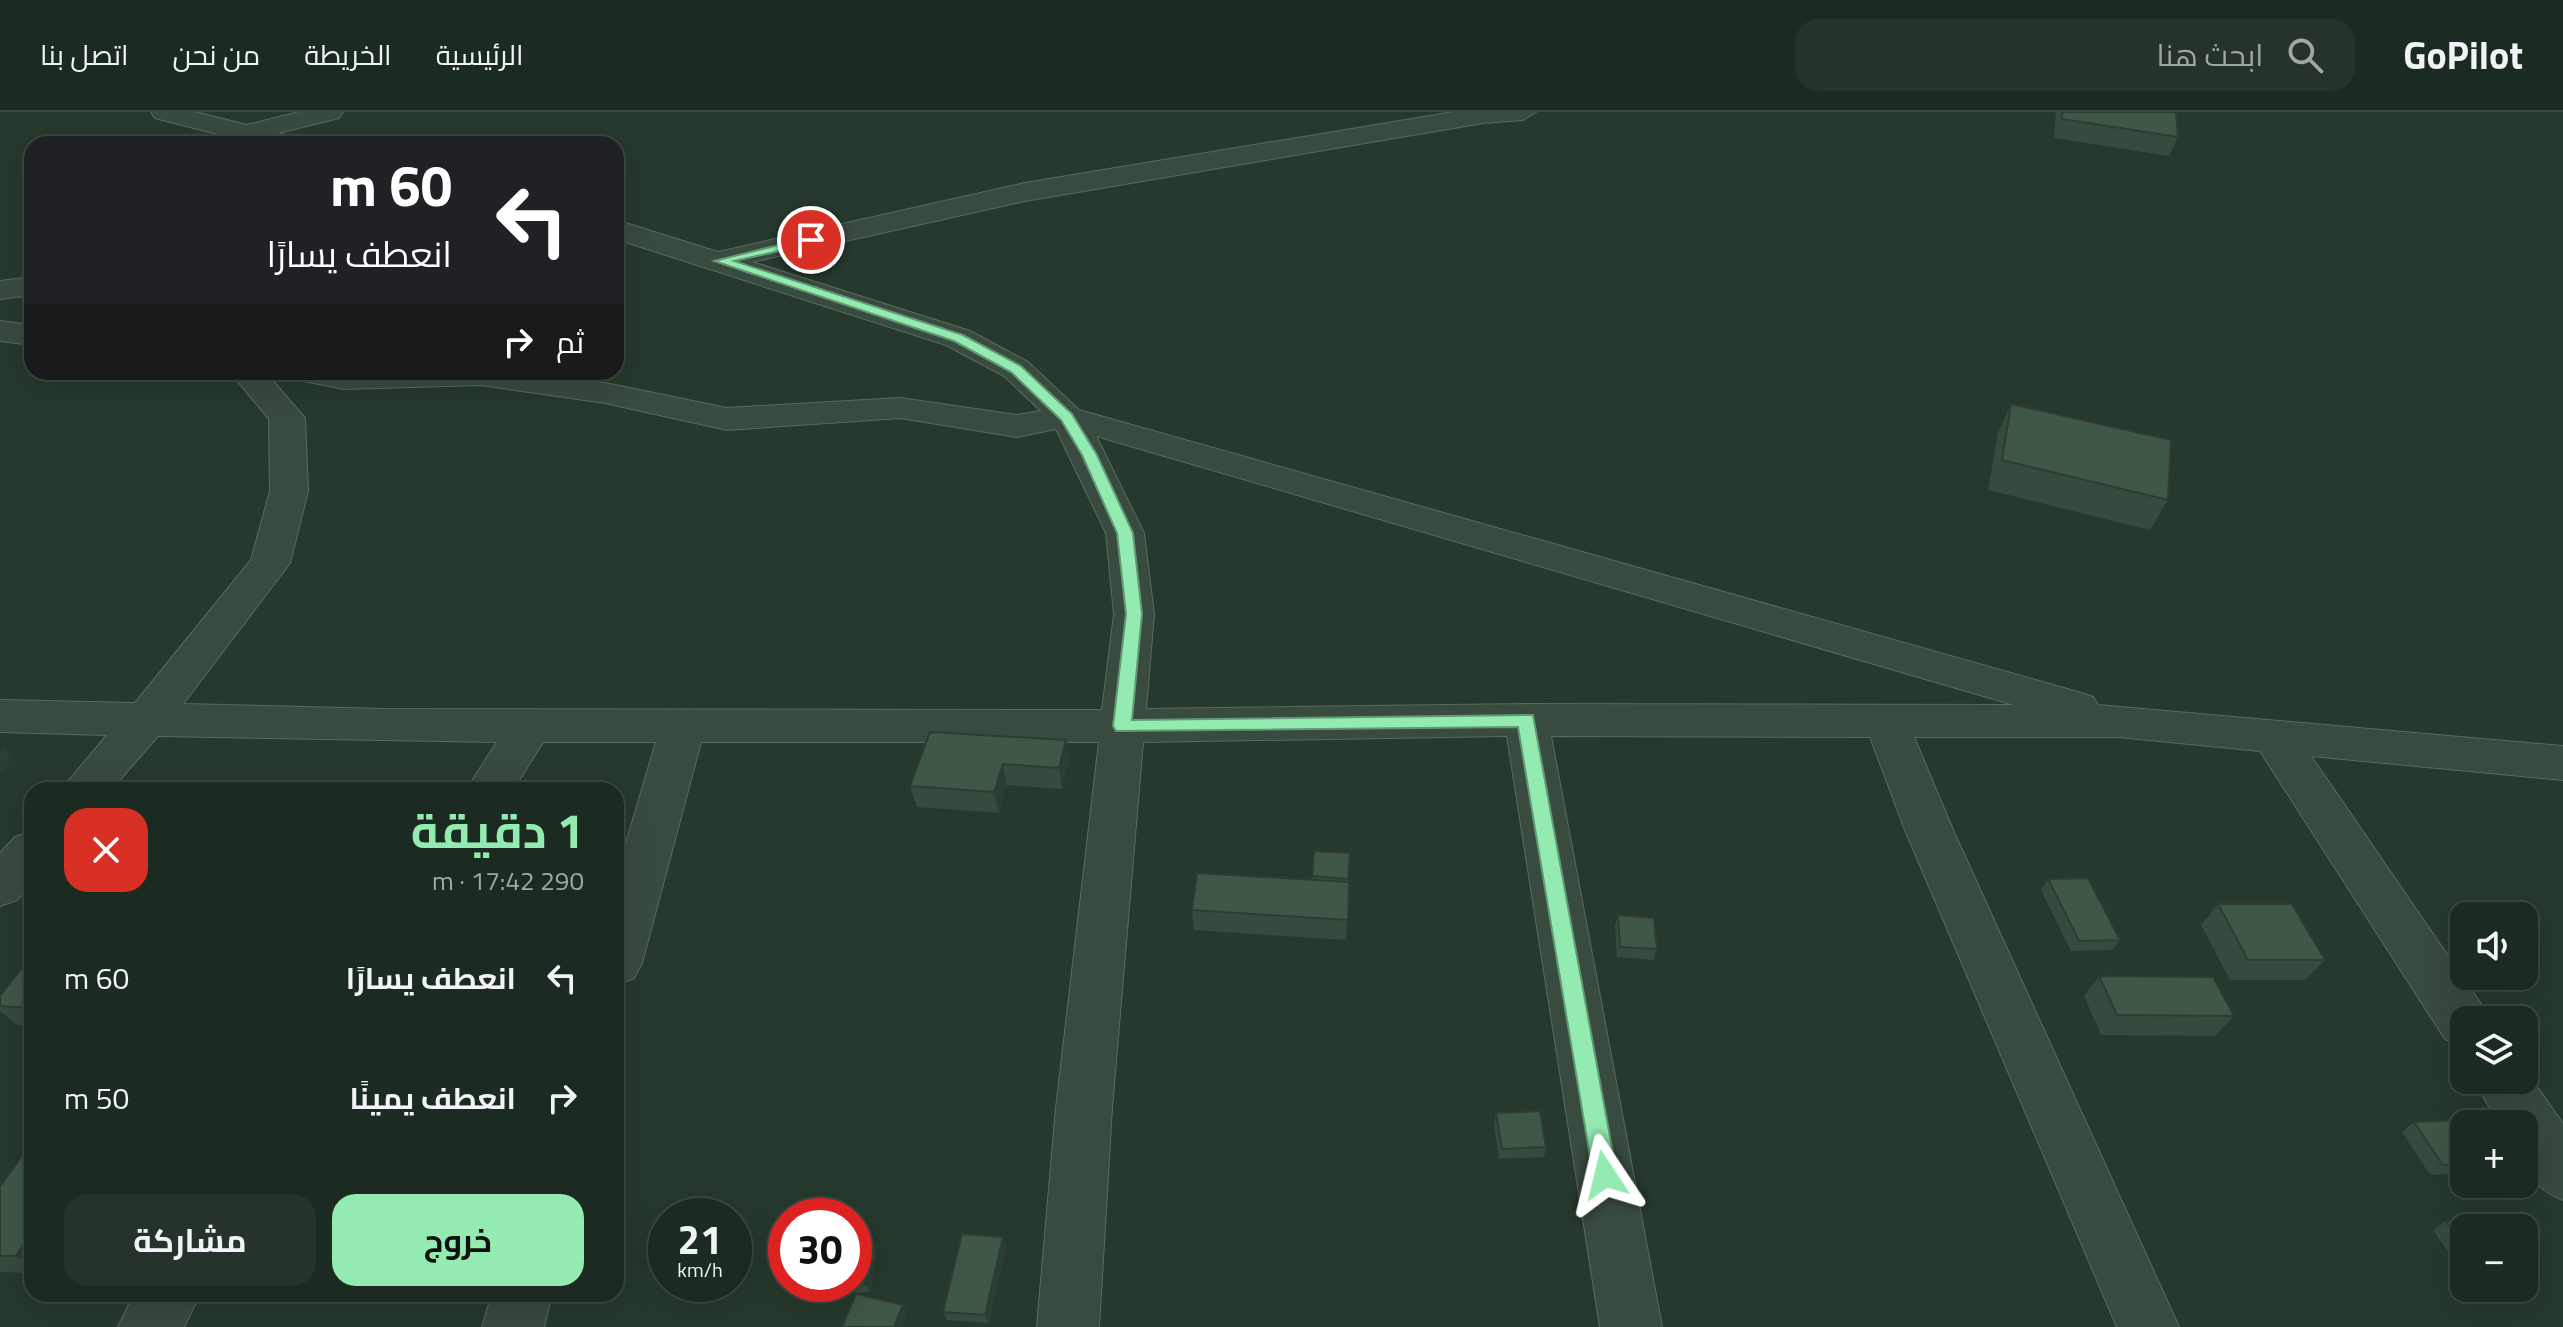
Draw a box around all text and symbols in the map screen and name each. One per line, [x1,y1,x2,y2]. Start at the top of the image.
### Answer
search box [1795,19,2355,91]
text: GoPilot [2403,26,2523,84]
text: ابحث هنا [2156,32,2263,78]
text: اتصل بنا [40,33,129,76]
text: من نحن [173,33,260,76]
text: الخريطة [304,33,392,76]
text: الرئيسية [436,33,523,76]
icon: search [2283,33,2327,77]
text: 60 m [330,143,452,228]
icon: left [480,168,584,272]
pin [777,206,845,274]
icon: arrive [789,218,833,262]
text: انعطف يسارًا [267,226,452,281]
text: ثم [556,319,584,365]
icon: right [496,320,540,364]
text: 1 دقيقة [411,794,584,867]
button: close [64,808,148,892]
text: 290 m · 17:42 [432,861,584,900]
map controls [2450,902,2538,1302]
button: sound [2450,902,2538,990]
text: 60 m [64,955,129,1001]
text: انعطف يسارًا [346,955,516,1001]
icon: left [540,956,584,1000]
button: layers [2450,1006,2538,1094]
text: 50 m [64,1075,129,1121]
text: انعطف يمينًا [349,1075,516,1121]
icon: right [540,1076,584,1120]
button: + [2450,1110,2538,1198]
position arrow [1563,1133,1647,1217]
button: مشاركة [64,1194,316,1286]
button: خروج [332,1194,584,1286]
speed limit sign: 30 [768,1198,872,1302]
text: 21 [678,1209,722,1270]
button: − [2450,1214,2538,1302]
text: km/h [677,1254,723,1285]

